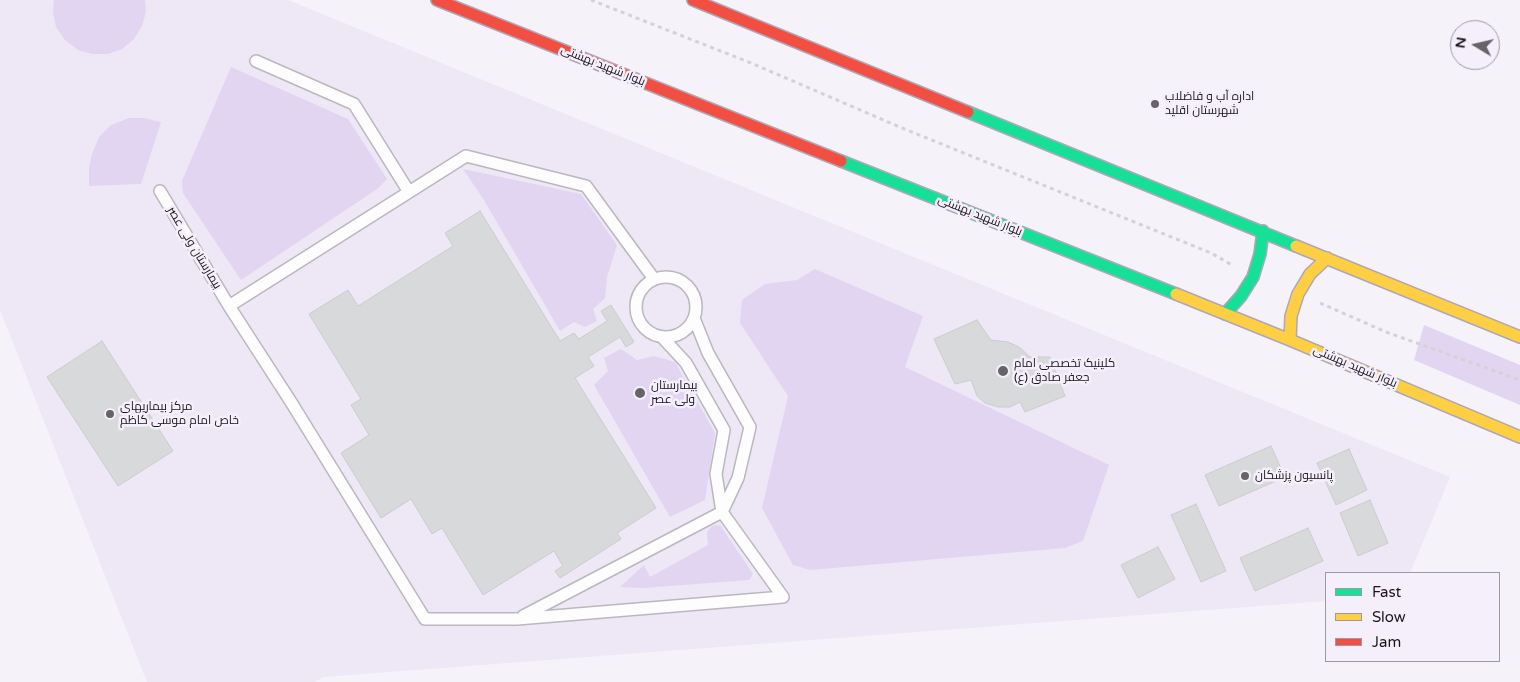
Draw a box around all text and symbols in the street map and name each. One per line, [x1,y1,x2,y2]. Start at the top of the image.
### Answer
north arrow [1450,20,1500,70]
text: N [1451,36,1470,50]
street label: بلوار شهید بهشتی [559,43,647,89]
place label: اداره آب و فاضلاب شهرستان اقلید [1165,90,1254,118]
marker: اداره آب و فاضلاب شهرستان اقلید [1149,98,1161,110]
street label: بلوار شهید بهشتی [936,193,1024,239]
street label: بیمارستان ولی عصر [164,204,224,292]
street label: بلوار شهید بهشتی [1311,343,1399,391]
place label: کلینیک تخصصی امام جعفر صادق (ع) [1014,357,1115,385]
marker: کلینیک تخصصی امام جعفر صادق (ع) [996,364,1010,378]
place label: بیمارستان ولی عصر [651,379,698,407]
marker: بیمارستان ولی عصر [633,386,647,400]
place label: مرکز بیماریهای خاص امام موسی کاظم [120,400,239,428]
marker: مرکز بیماریهای خاص امام موسی کاظم [104,408,116,420]
place label: پانسیون پزشکان [1255,469,1333,483]
marker: پانسیون پزشکان [1239,470,1251,482]
legend [1325,572,1500,662]
text: Fast [1372,583,1401,601]
text: Slow [1372,608,1406,626]
text: Jam [1372,633,1401,651]

